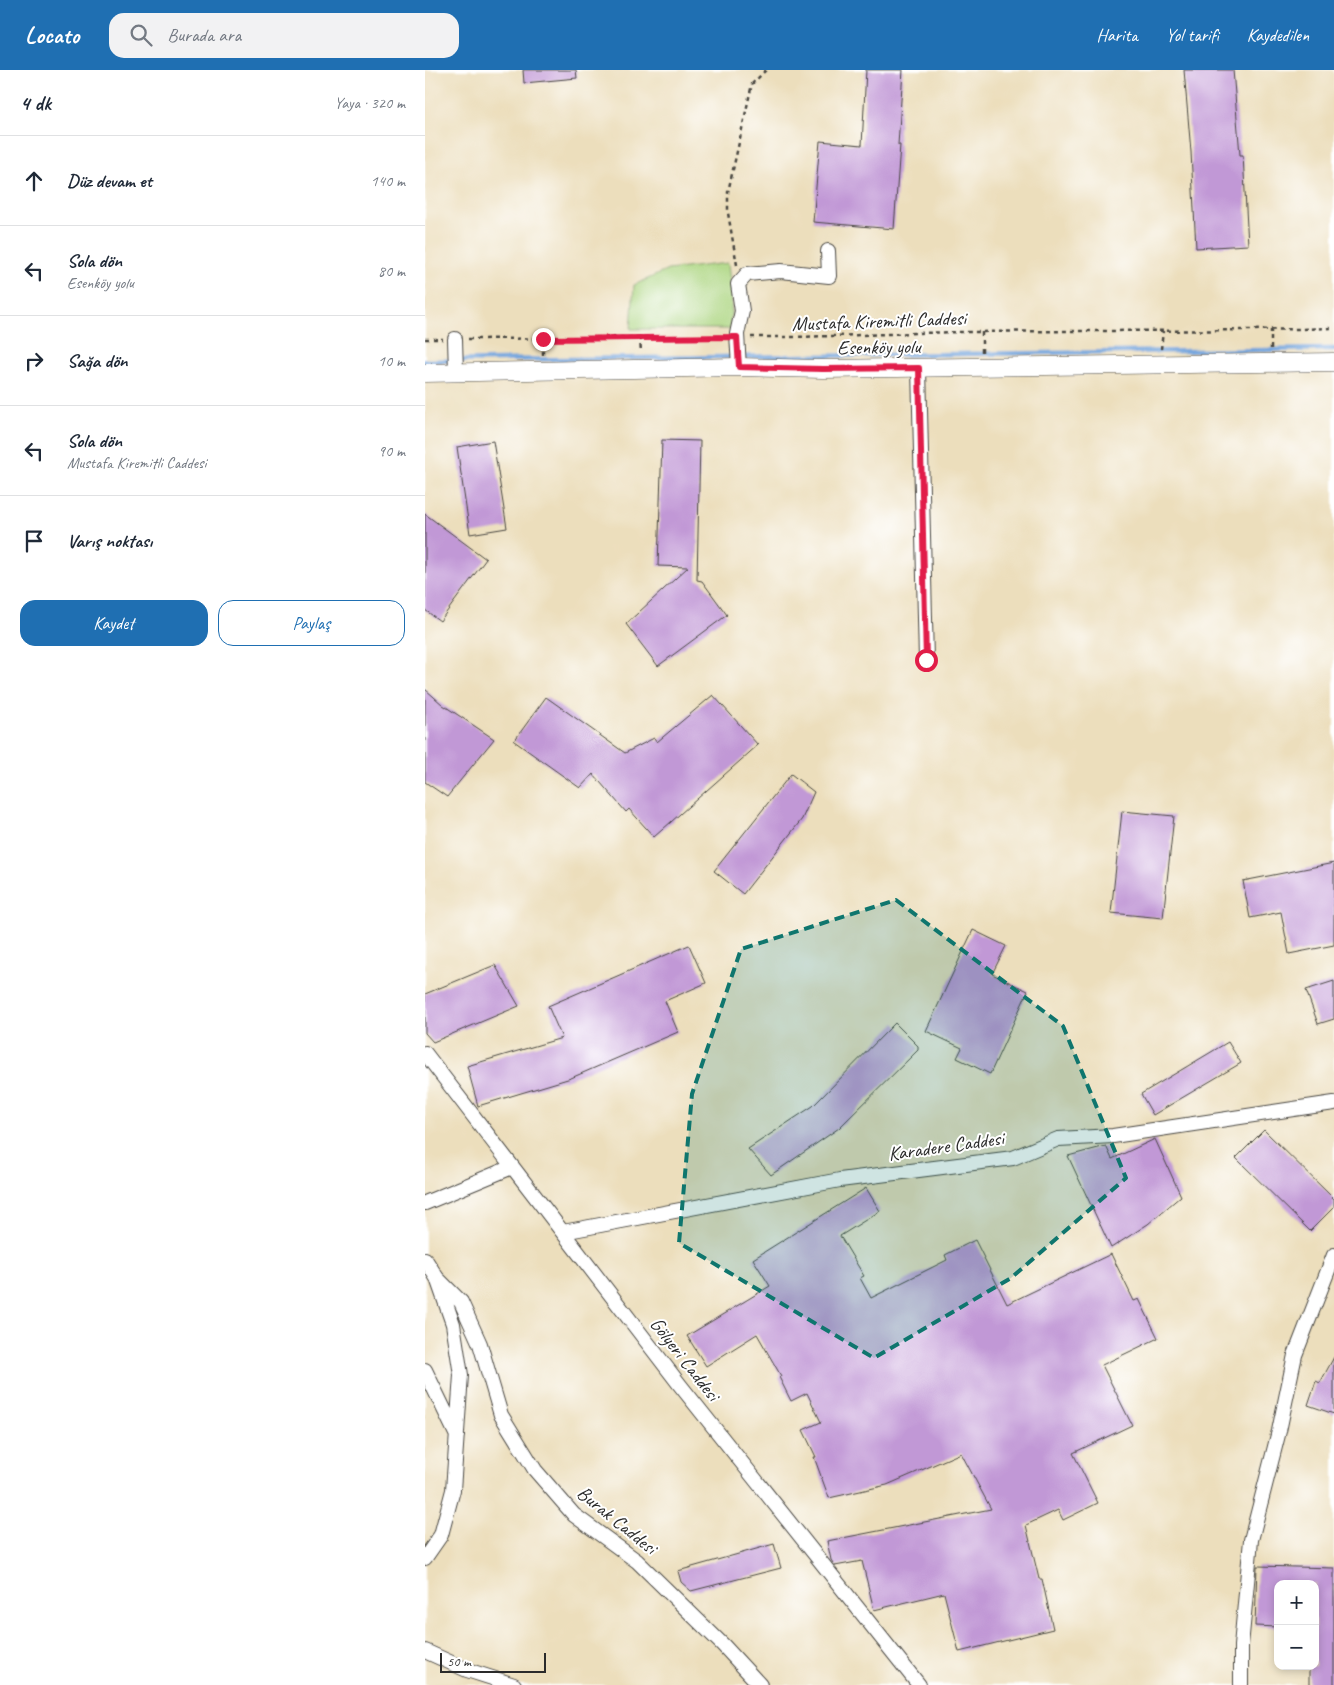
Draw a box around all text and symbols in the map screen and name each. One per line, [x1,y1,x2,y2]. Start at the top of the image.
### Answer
search box [109,13,459,58]
text: Locato [25,20,79,50]
icon: search [127,21,155,49]
text: Burada ara [167,23,241,47]
text: Harita [1097,24,1138,46]
text: Yol tarifi [1166,24,1219,46]
text: Kaydedilen [1247,24,1309,46]
text: 4 dk [20,90,51,116]
text: Yaya · 320 m [334,93,405,113]
icon: ahead [20,167,48,195]
text: Düz devam et [67,169,152,193]
text: 140 m [371,171,405,191]
text: Sola dön [67,249,122,273]
icon: left [20,257,48,285]
text: 80 m [378,261,405,281]
text: Esenköy yolu [67,273,134,293]
street label: Mustafa Kiremitli Caddesi [791,305,969,337]
route end [532,328,555,351]
street label: Esenköy yolu [837,334,923,360]
icon: right [20,347,48,375]
text: Sağa dön [67,349,128,373]
text: 10 m [378,351,405,371]
text: Sola dön [67,429,122,453]
icon: left [20,437,48,465]
text: 90 m [378,441,405,461]
text: Mustafa Kiremitli Caddesi [67,453,206,473]
icon: arrive [20,527,48,555]
text: Varış noktası [67,529,152,553]
button: Kaydet [20,600,208,646]
button: Paylaş [218,600,405,646]
route start [915,649,938,672]
street label: Karadere Caddesi [887,1125,1008,1166]
street label: Gölyeri Caddesi [644,1312,727,1408]
street label: Burak Caddesi [572,1480,664,1561]
map controls [1274,1580,1319,1670]
button: + [1274,1580,1319,1625]
button: − [1274,1625,1319,1670]
scale bar [440,1650,546,1673]
text: 50 m [447,1653,471,1670]

